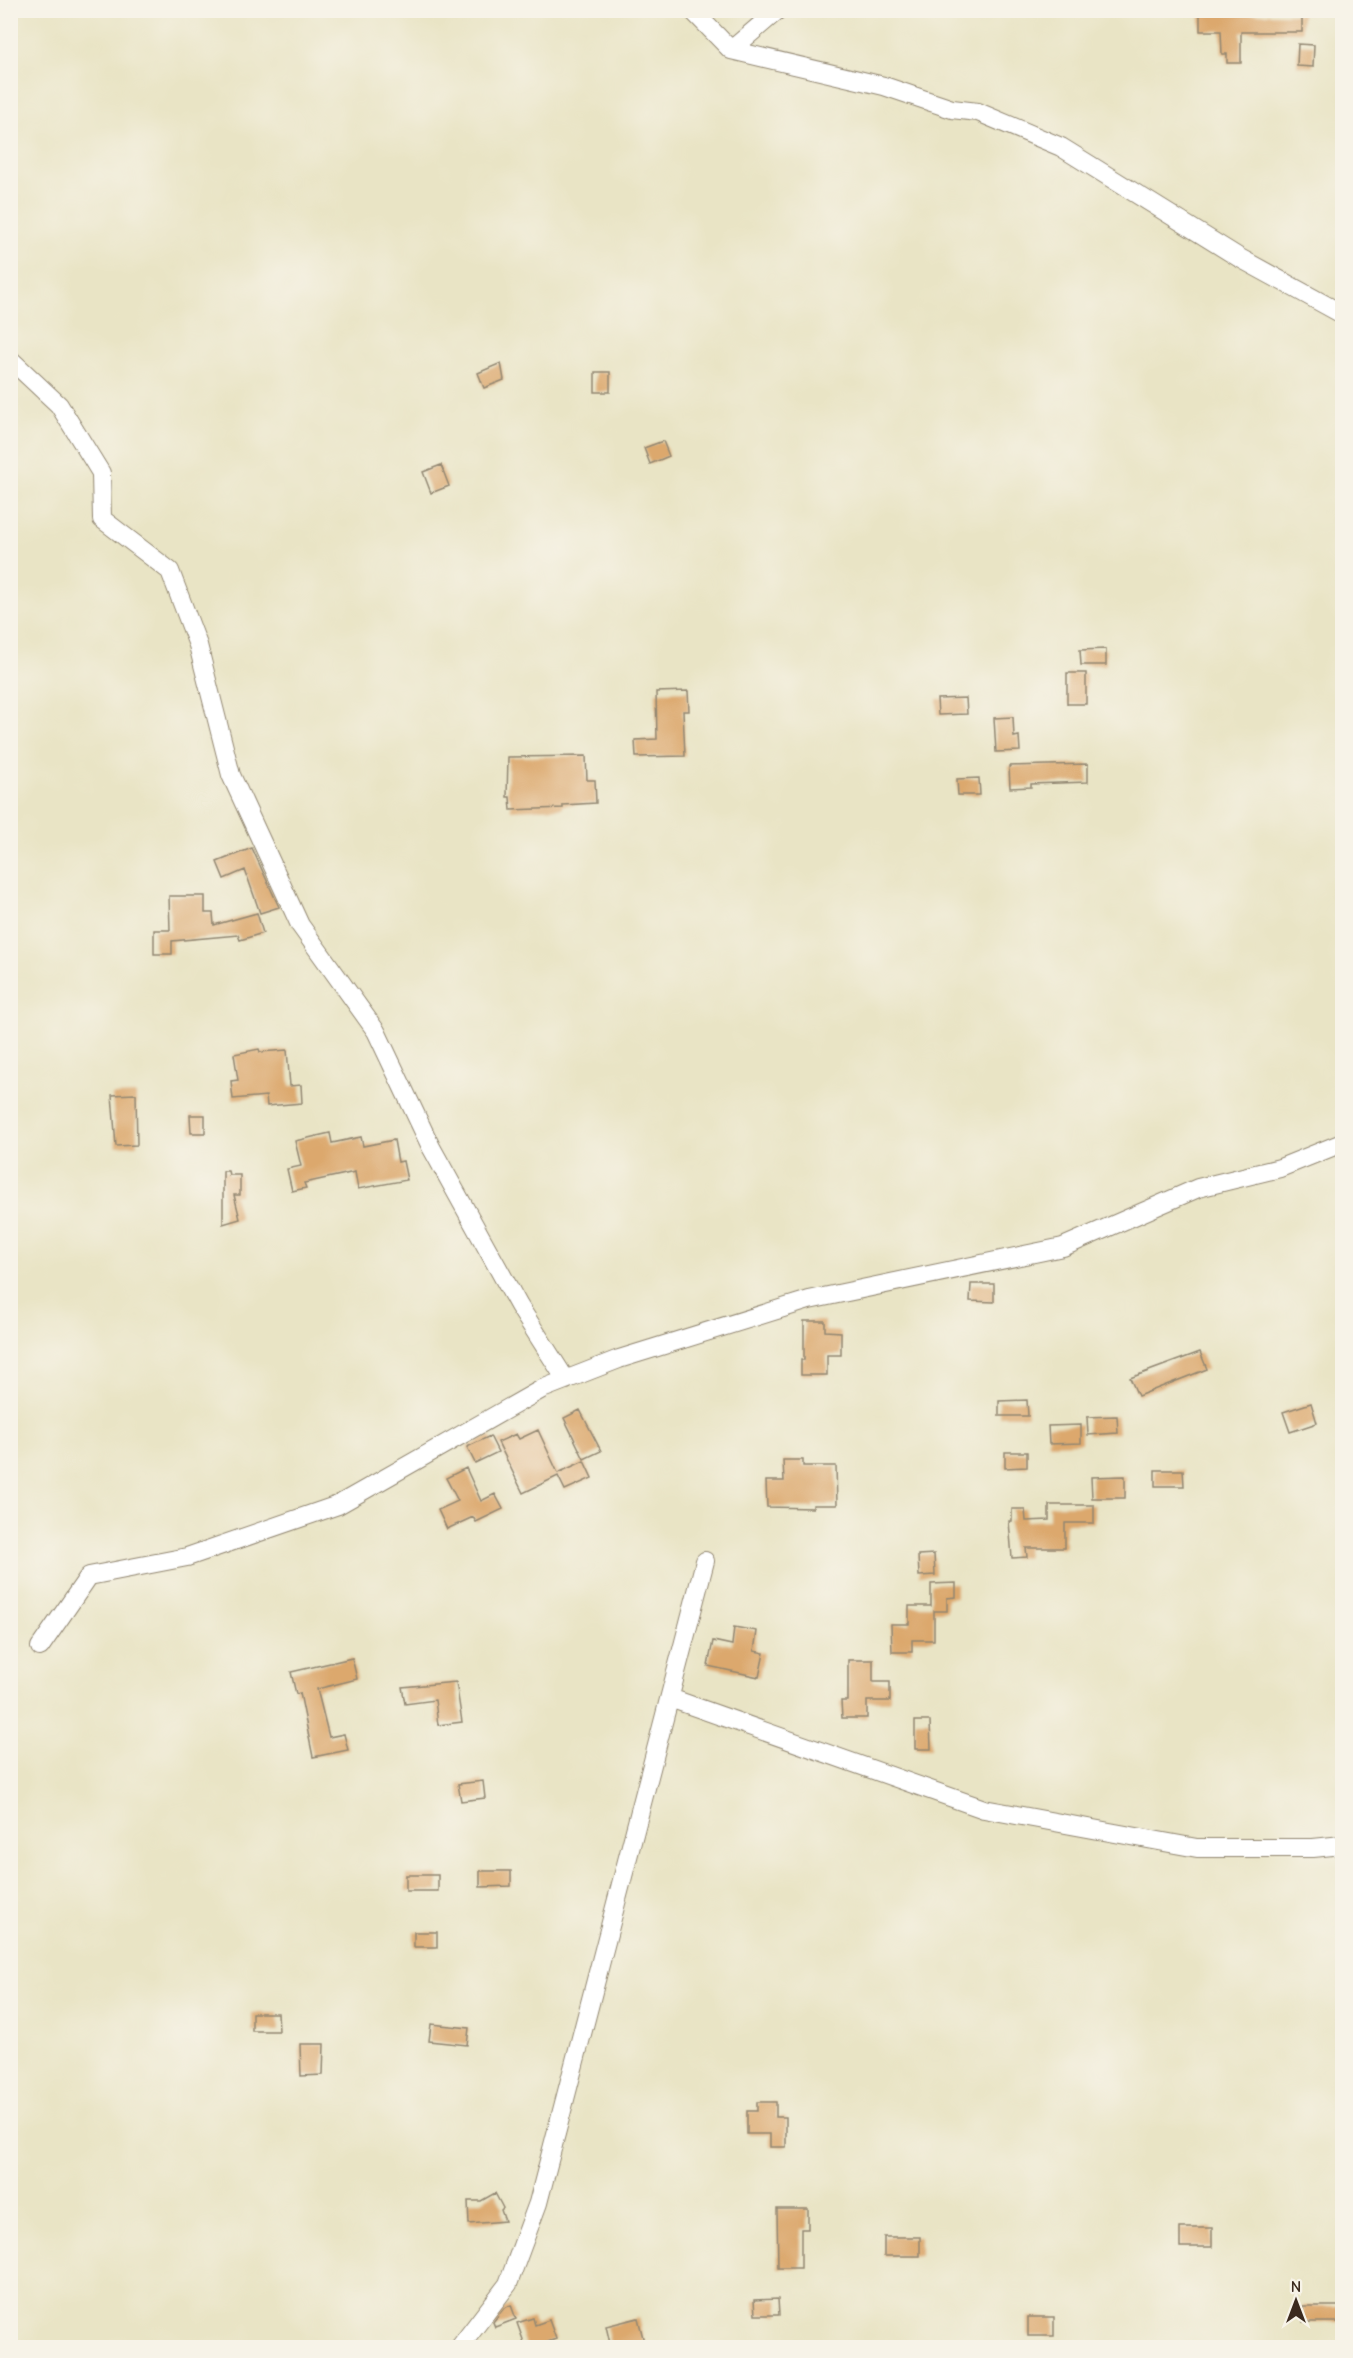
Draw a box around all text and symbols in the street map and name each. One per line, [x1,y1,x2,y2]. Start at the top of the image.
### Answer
north arrow [1266,2271,1326,2331]
text: N [1291,2278,1301,2296]

